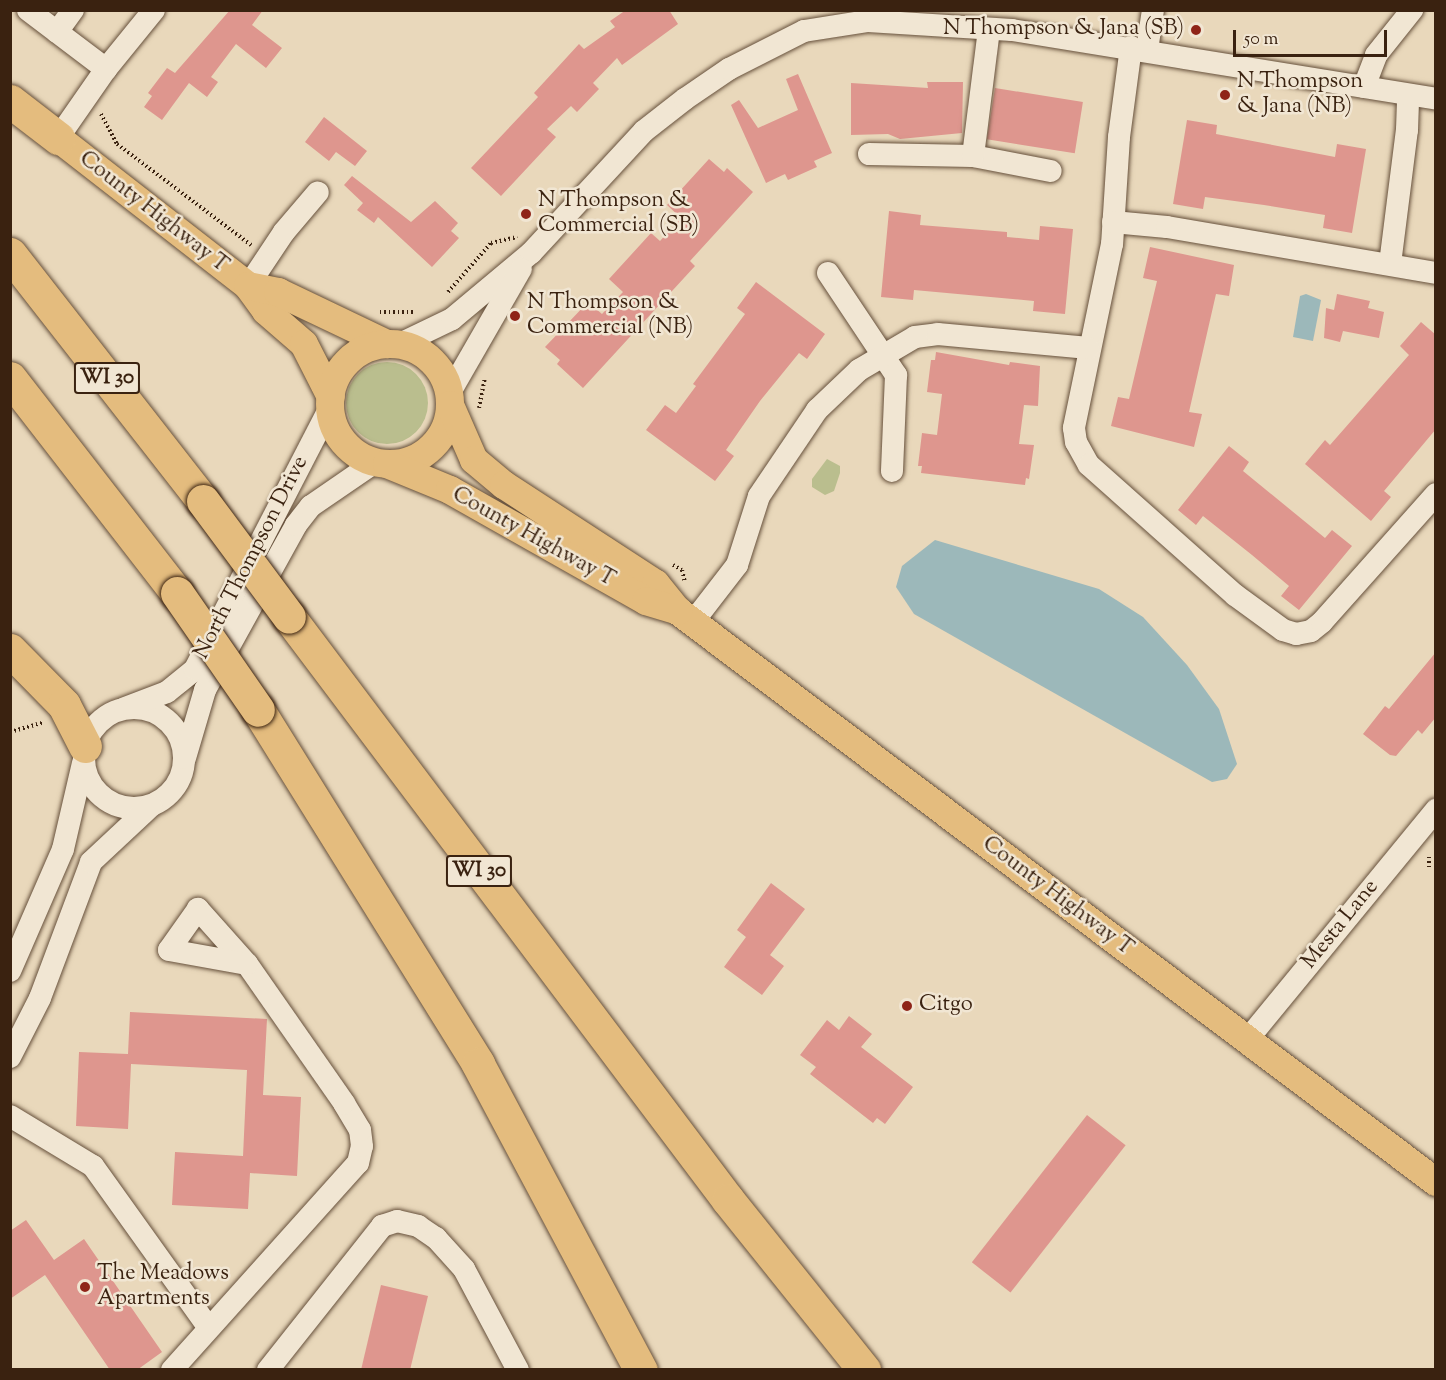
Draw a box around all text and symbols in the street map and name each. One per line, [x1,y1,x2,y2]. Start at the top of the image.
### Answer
place label: N Thompson & Jana (SB) [943,17,1184,43]
scale bar [1236,18,1390,56]
marker: N Thompson & Jana (SB) [1189,23,1203,37]
text: 50 m [1244,27,1278,53]
place label: N Thompson & Jana (NB) [1237,69,1363,120]
marker: N Thompson & Jana (NB) [1218,88,1232,102]
street label: County Highway T [73,147,233,279]
place label: N Thompson & Commercial (SB) [538,188,699,240]
marker: N Thompson & Commercial (SB) [519,207,533,221]
place label: N Thompson & Commercial (NB) [527,290,693,342]
marker: N Thompson & Commercial (NB) [508,309,522,323]
road number: WI 30 [72,360,142,396]
street label: North Thompson Drive [189,452,315,664]
street label: County Highway T [447,482,619,594]
street label: County Highway T [976,832,1138,962]
road number: WI 30 [444,853,514,889]
street label: Mesta Lane [1297,875,1385,975]
place label: Citgo [919,993,973,1019]
marker: Citgo [900,999,914,1013]
place label: The Meadows Apartments [97,1261,229,1312]
marker: The Meadows Apartments [78,1280,92,1294]

